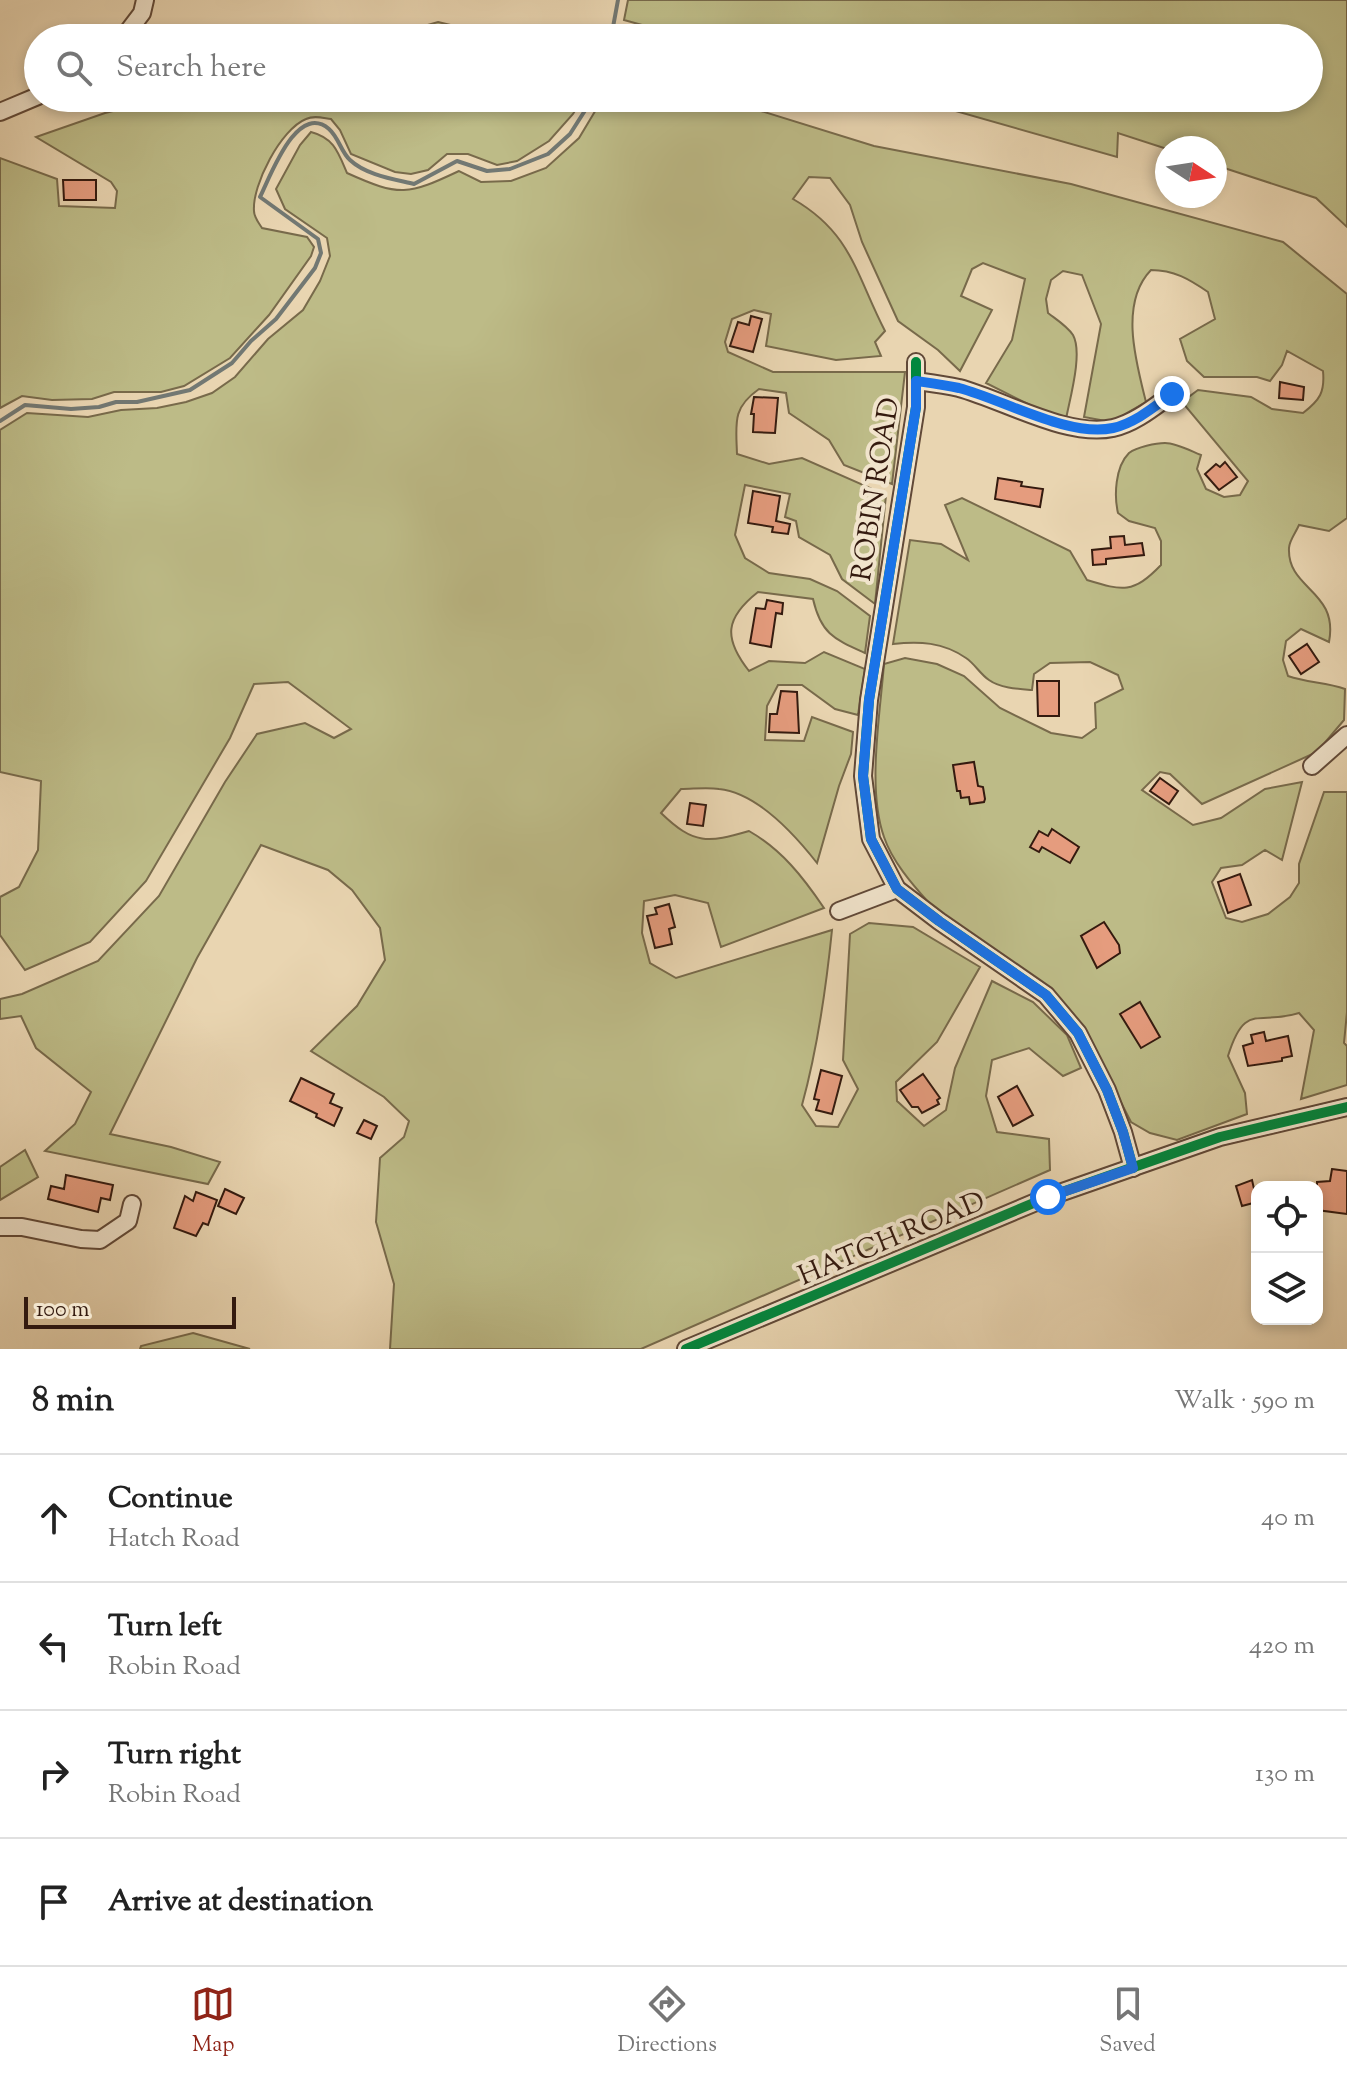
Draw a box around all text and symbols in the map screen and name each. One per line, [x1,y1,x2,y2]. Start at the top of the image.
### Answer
search box [24,24,1323,112]
icon: search [52,46,96,90]
text: Search here [116,47,266,90]
north arrow [1155,136,1227,208]
route end [1154,376,1190,412]
street label: ROBIN ROAD [843,395,911,584]
route start [1030,1179,1066,1215]
map controls [1251,1181,1323,1325]
button: locate [1251,1181,1323,1253]
street label: HATCH ROAD [793,1182,992,1297]
button: layers [1251,1253,1323,1325]
scale bar [24,1293,236,1329]
text: 100 m [36,1295,89,1327]
text: 8 min [32,1377,114,1426]
text: Walk · 590 m [1174,1383,1315,1420]
text: Continue [108,1478,233,1521]
icon: ahead [32,1496,76,1540]
text: 40 m [1261,1500,1315,1537]
text: Hatch Road [108,1521,240,1558]
text: Turn left [108,1606,222,1649]
icon: left [32,1624,76,1668]
text: 420 m [1249,1628,1315,1665]
text: Robin Road [108,1649,241,1686]
text: Turn right [108,1734,241,1777]
icon: right [32,1752,76,1796]
text: 130 m [1255,1756,1315,1793]
text: Robin Road [108,1777,241,1814]
icon: arrive [32,1880,76,1924]
text: Arrive at destination [108,1881,373,1924]
tab: Map [191,1982,235,2062]
tab: Directions [618,1982,717,2062]
tab: Saved [1099,1982,1156,2062]

